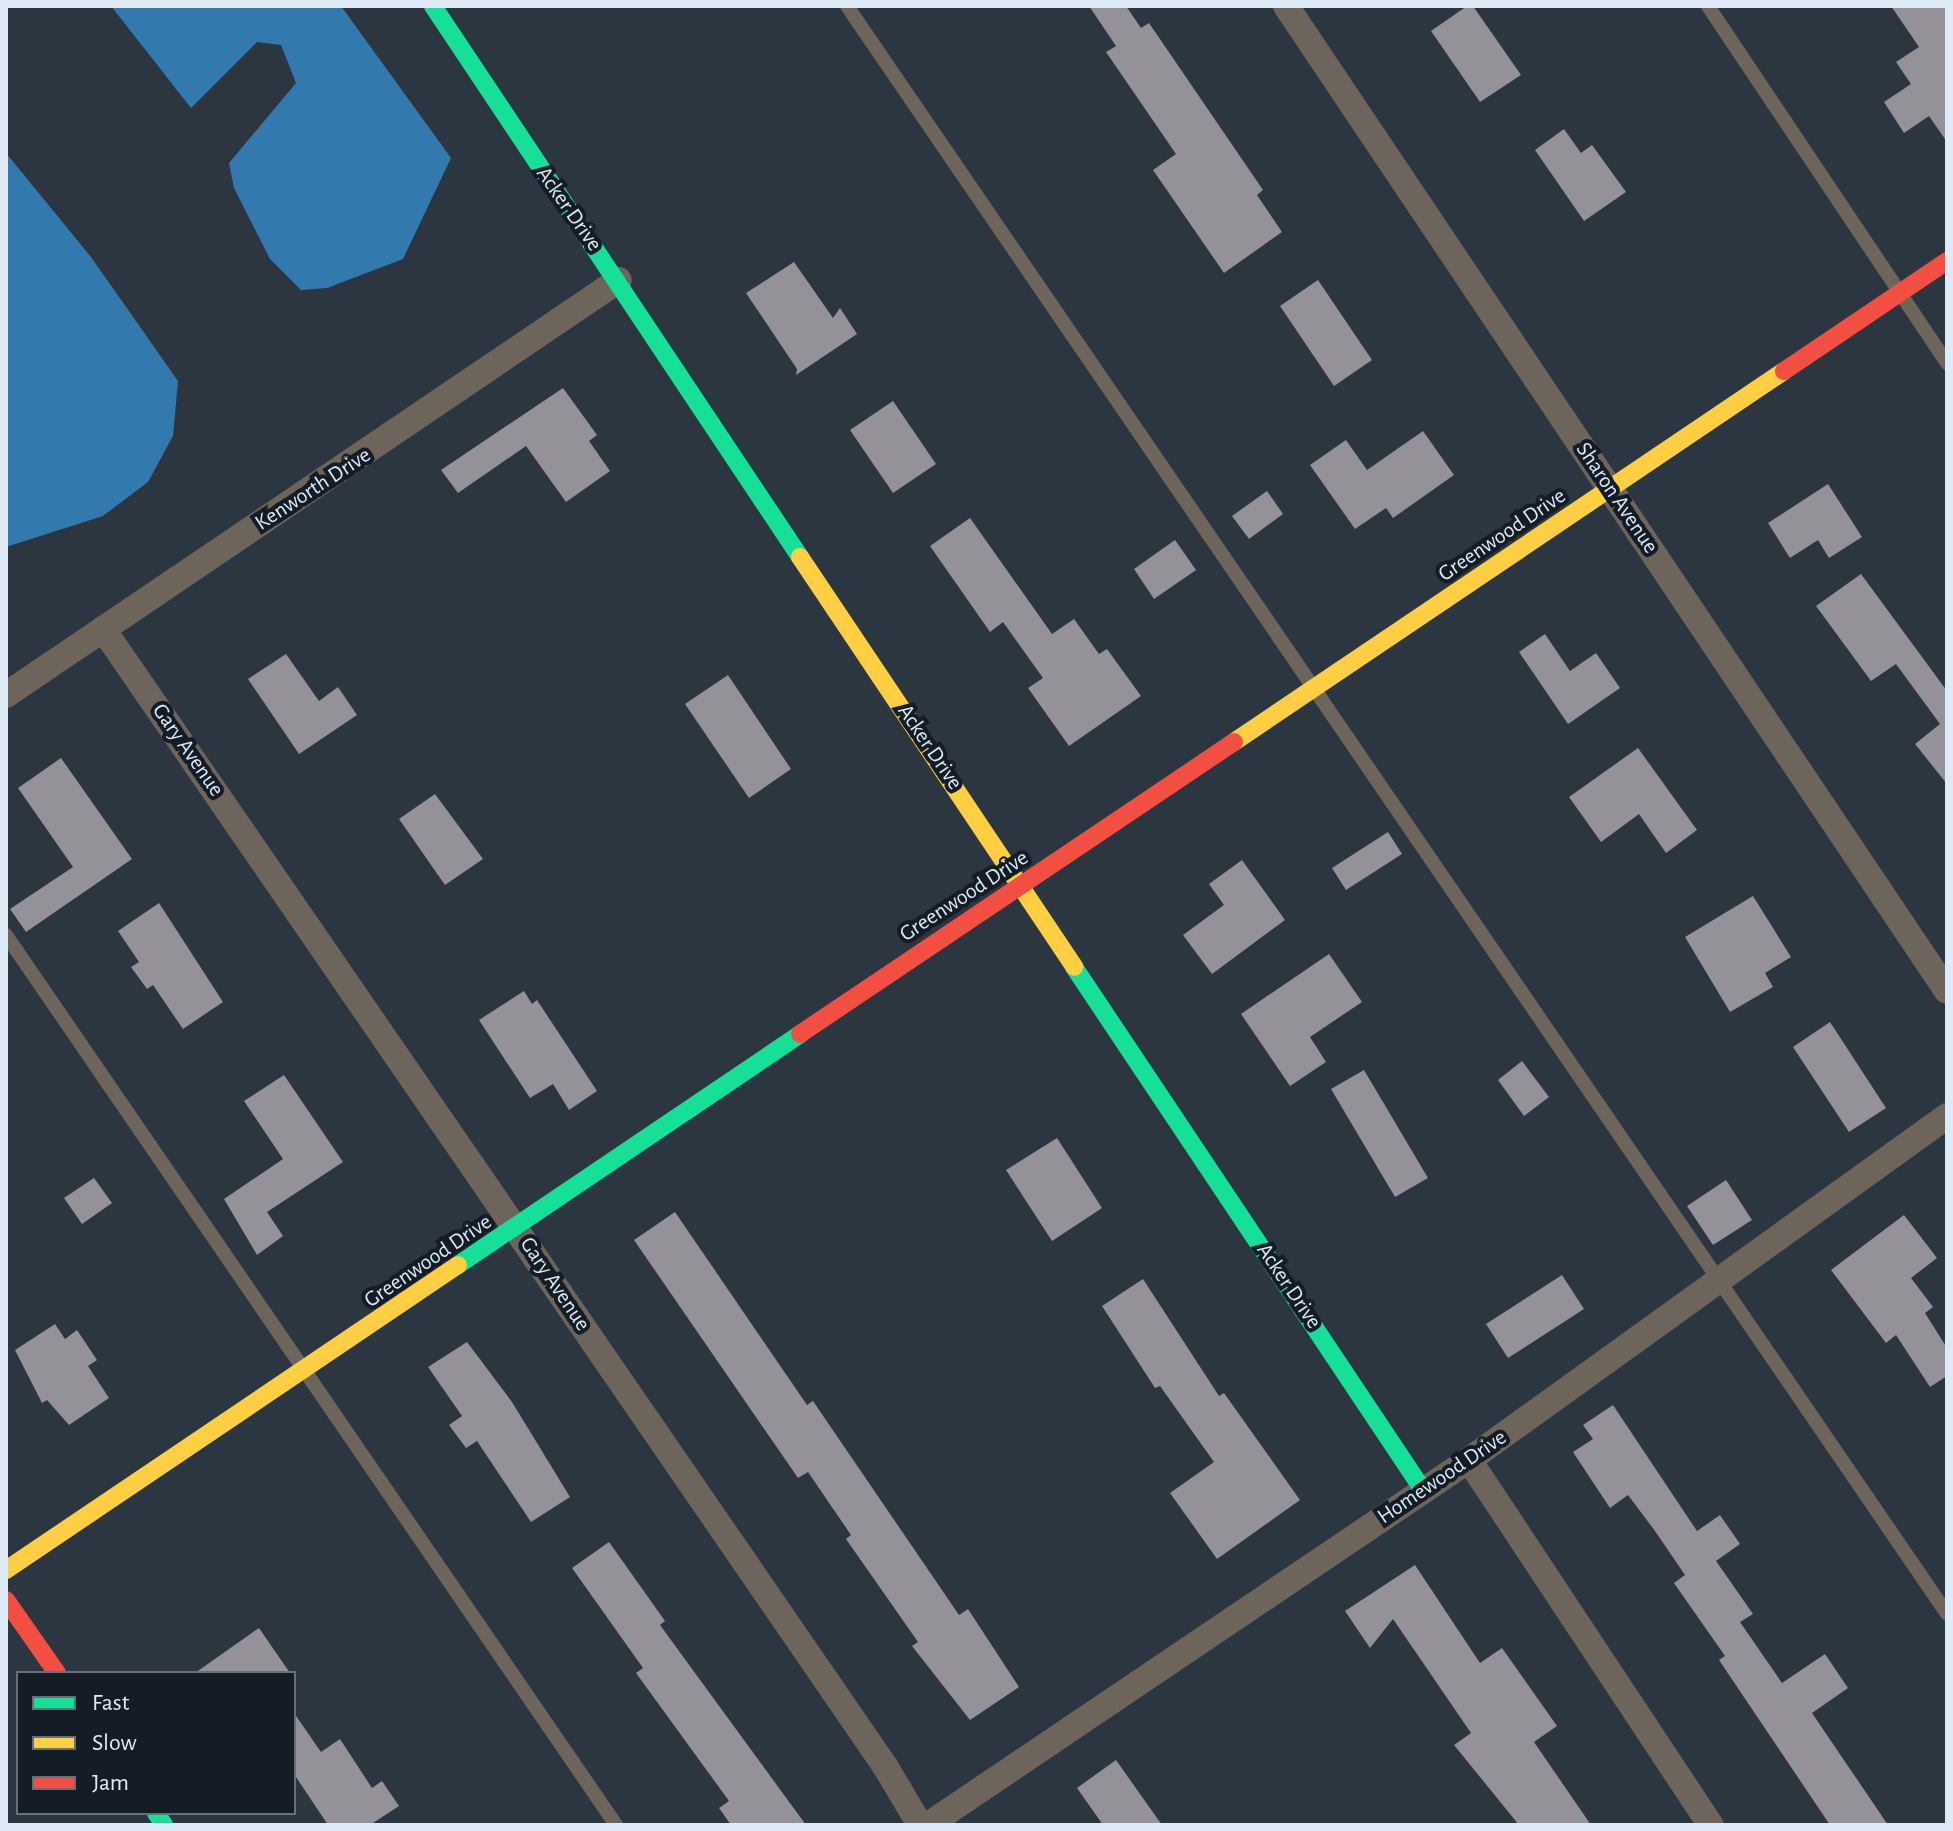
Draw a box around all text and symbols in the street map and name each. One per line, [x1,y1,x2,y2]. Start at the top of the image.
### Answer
street label: Acker Drive [530,162,608,256]
street label: Sharon Avenue [1570,437,1664,559]
street label: Kenworth Drive [250,442,376,536]
street label: Greenwood Drive [1433,483,1571,587]
street label: Gary Avenue [146,698,230,802]
street label: Acker Drive [892,699,968,795]
street label: Greenwood Drive [895,845,1033,947]
street label: Greenwood Drive [359,1209,497,1313]
street label: Gary Avenue [514,1232,596,1336]
street label: Acker Drive [1251,1238,1327,1334]
street label: Homewood Drive [1373,1424,1511,1530]
legend [16,1671,296,1815]
text: Fast [92,1691,129,1715]
text: Slow [92,1731,137,1755]
text: Jam [92,1771,129,1795]

